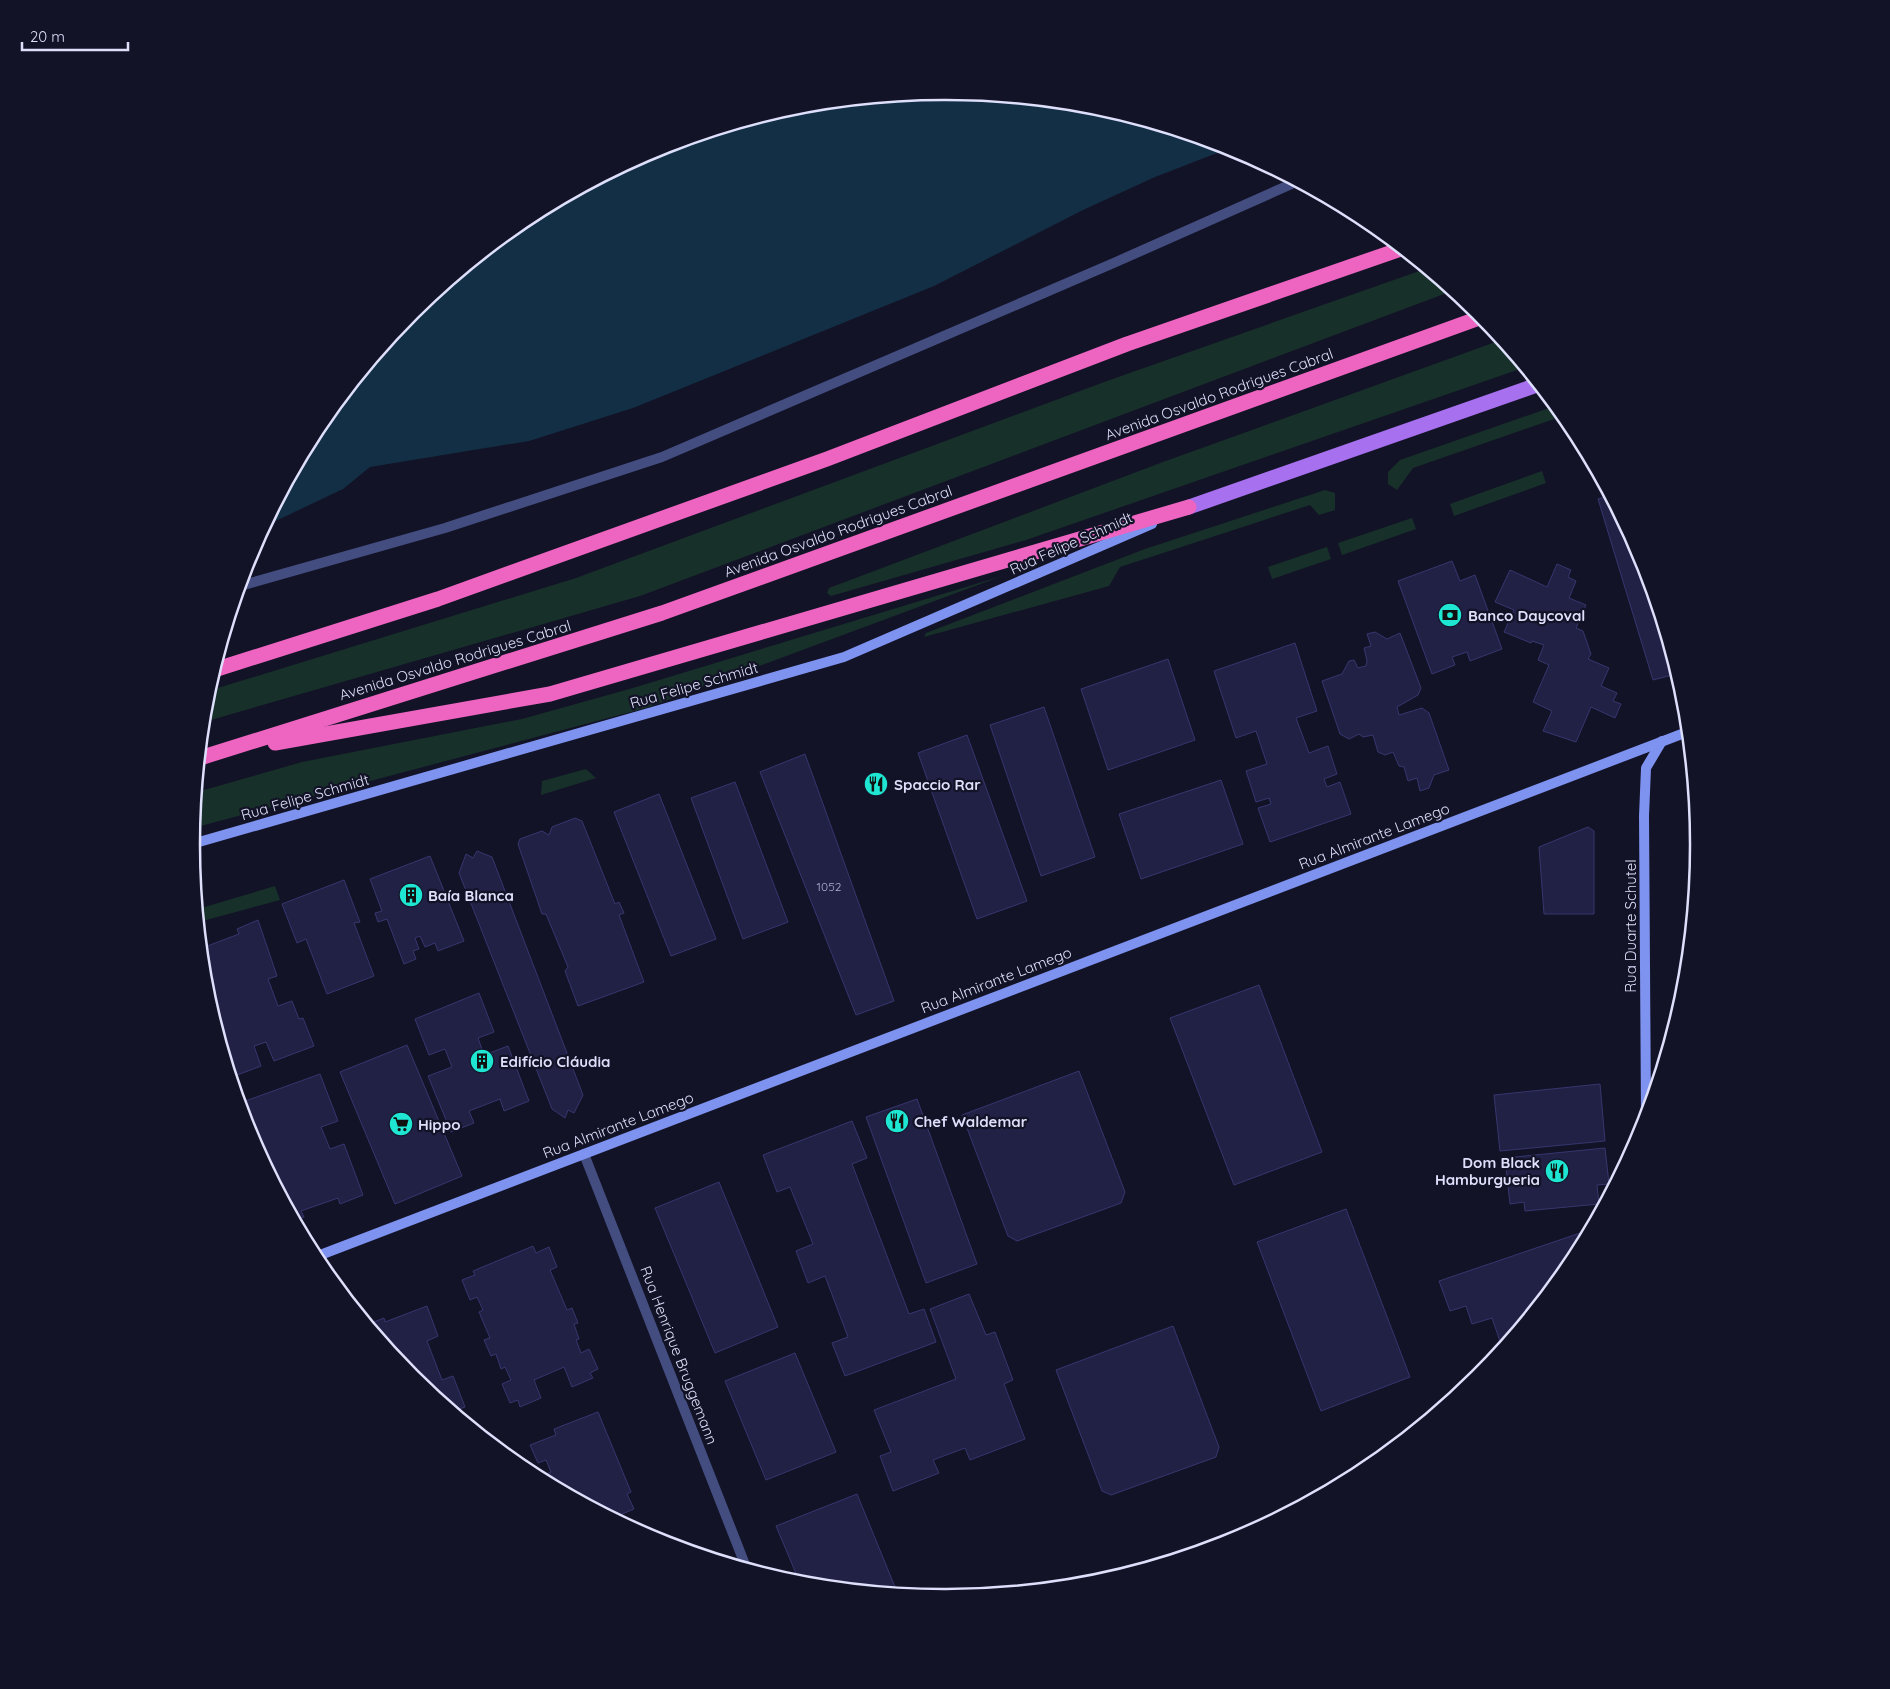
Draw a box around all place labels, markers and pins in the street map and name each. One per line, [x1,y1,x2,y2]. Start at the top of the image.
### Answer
bank icon: Banco Daycoval [1437,602,1463,628]
place label: Banco Daycoval [1468,606,1585,625]
restaurant icon: Spaccio Rar [863,771,889,797]
place label: Spaccio Rar [894,775,981,794]
building icon: Baía Blanca [398,882,424,908]
place label: Baía Blanca [428,886,514,905]
building icon: Edifício Cláudia [469,1048,495,1074]
place label: Edifício Cláudia [500,1052,610,1071]
restaurant icon: Chef Waldemar [884,1108,910,1134]
supermarket icon: Hippo [388,1111,414,1137]
place label: Chef Waldemar [914,1112,1028,1131]
place label: Hippo [418,1115,461,1134]
place label: Dom Black Hamburgueria [1435,1153,1540,1189]
restaurant icon: Dom Black Hamburgueria [1544,1158,1570,1184]

